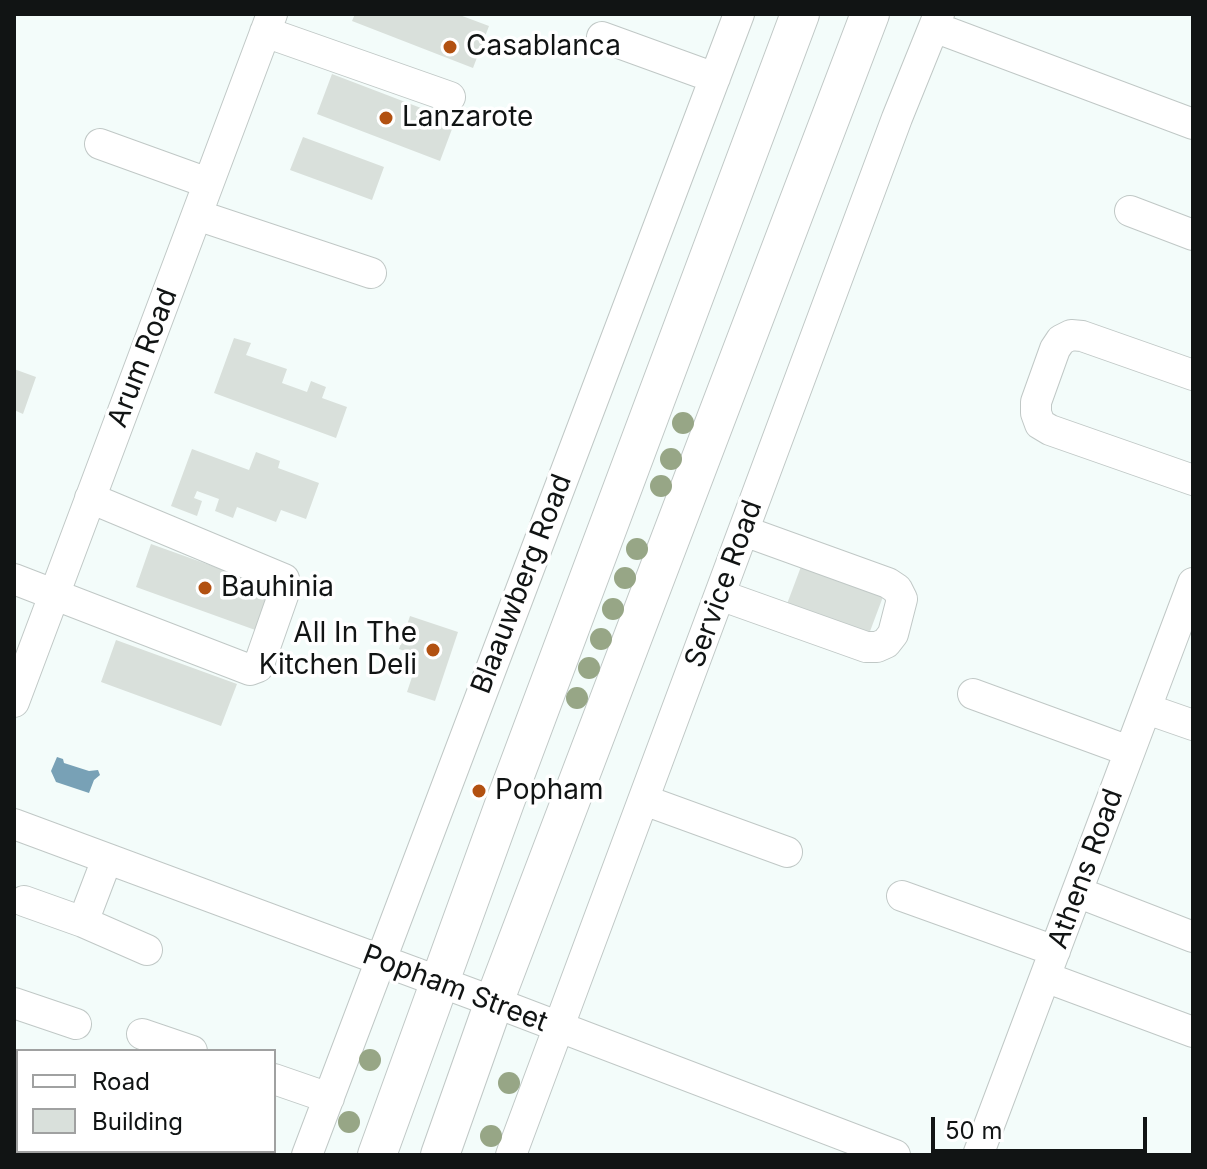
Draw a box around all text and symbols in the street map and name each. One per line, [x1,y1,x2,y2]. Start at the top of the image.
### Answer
place label: Casablanca [466,30,621,64]
marker: Casablanca [441,38,459,56]
place label: Lanzarote [402,101,533,135]
marker: Lanzarote [377,109,395,127]
street label: Arum Road [101,284,185,432]
street label: Blaauwberg Road [465,470,579,698]
street label: Service Road [678,496,770,672]
place label: Bauhinia [221,571,334,605]
marker: Bauhinia [196,579,214,597]
place label: All In The Kitchen Deli [259,617,417,683]
marker: All In The Kitchen Deli [424,641,442,659]
place label: Popham [495,774,603,808]
marker: Popham [470,782,488,800]
street label: Athens Road [1042,785,1130,953]
street label: Popham Street [358,938,552,1040]
legend [16,1049,276,1153]
text: Road [92,1067,150,1096]
scale bar [935,1101,1151,1151]
text: Building [92,1107,183,1136]
text: 50 m [945,1116,1003,1145]

